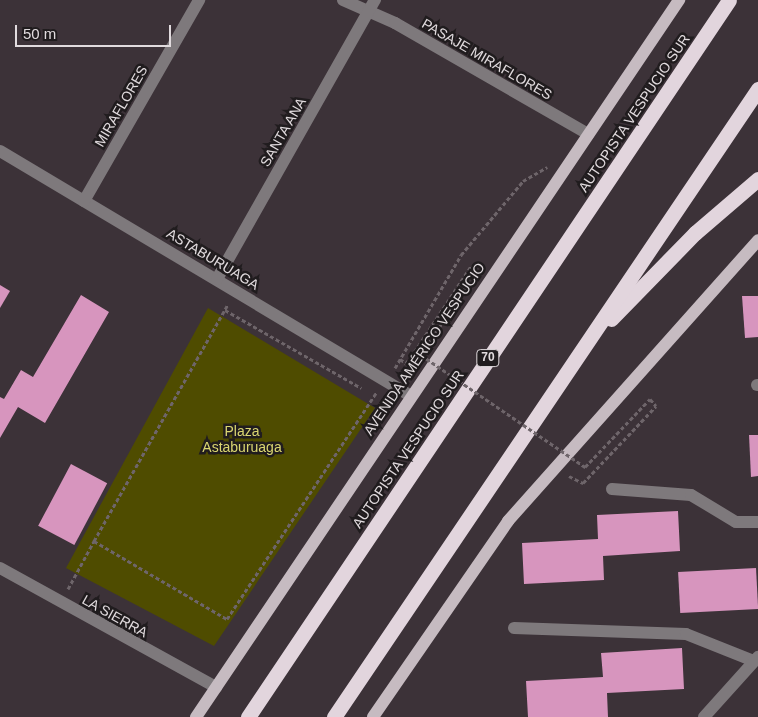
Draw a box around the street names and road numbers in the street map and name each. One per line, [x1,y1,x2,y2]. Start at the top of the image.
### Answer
street label: PASAJE MIRAFLORES [419,15,555,103]
street label: AUTOPISTA VESPUCIO SUR [575,30,693,196]
street label: MIRAFLORES [91,62,151,150]
street label: SANTA ANA [256,94,310,170]
street label: ASTABURUAGA [164,225,262,293]
street label: AVENIDA AMÉRICO VESPUCIO [359,259,489,439]
road number: 70 [476,348,500,368]
street label: AUTOPISTA VESPUCIO SUR [349,366,467,532]
street label: LA SIERRA [79,591,151,641]

